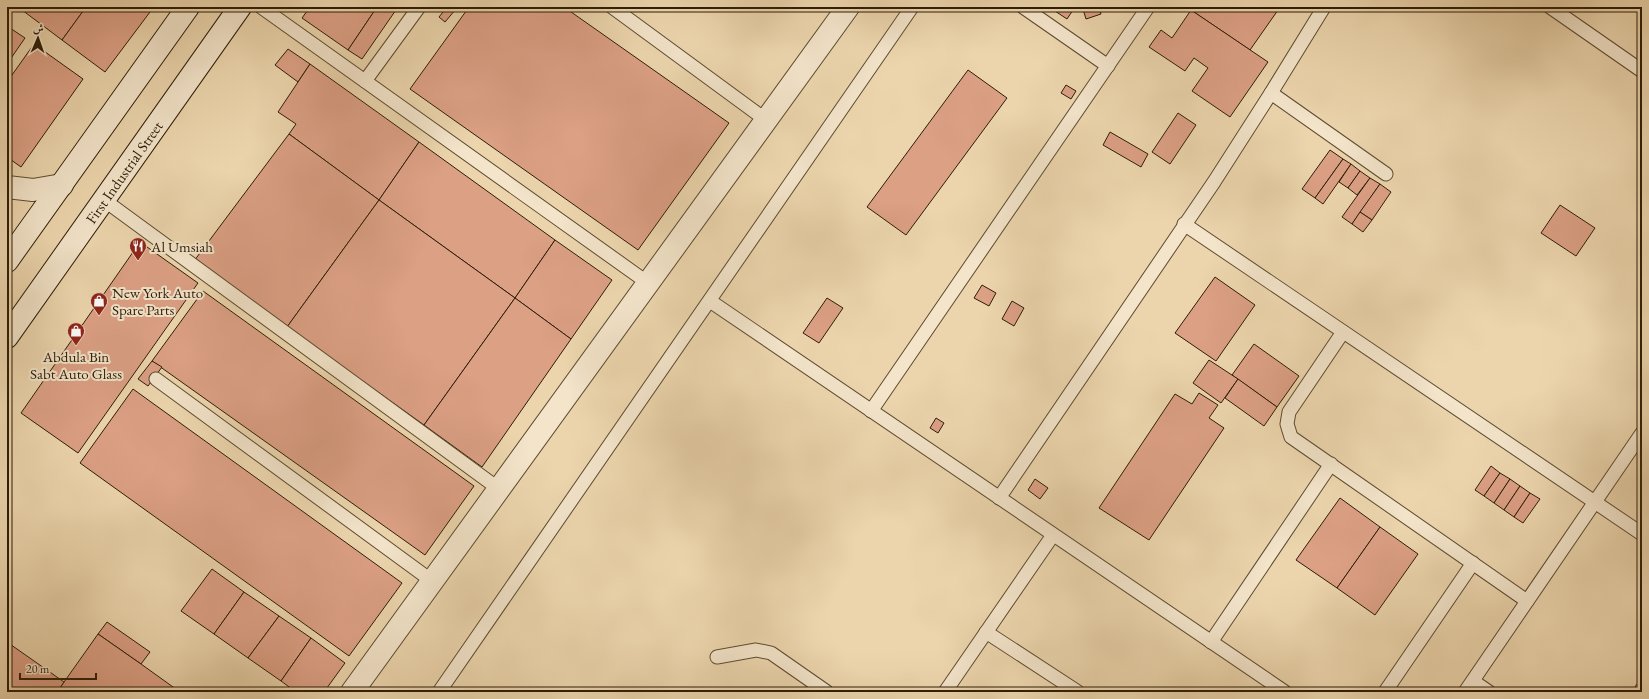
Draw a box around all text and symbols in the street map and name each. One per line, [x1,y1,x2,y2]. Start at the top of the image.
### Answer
north arrow [18,18,58,58]
text: ش [33,21,44,35]
street label: First Industrial Street [81,117,166,227]
restaurant icon: Al Umsiah [128,236,148,261]
place label: Al Umsiah [150,237,213,256]
place label: New York Auto Spare Parts [112,283,203,319]
shop icon: New York Auto Spare Parts [89,291,109,316]
shop icon: Abdula Bin Sabt Auto Glass [66,321,86,346]
place label: Abdula Bin Sabt Auto Glass [30,347,122,383]
scale bar [20,655,96,681]
text: 20 m [26,661,50,677]

